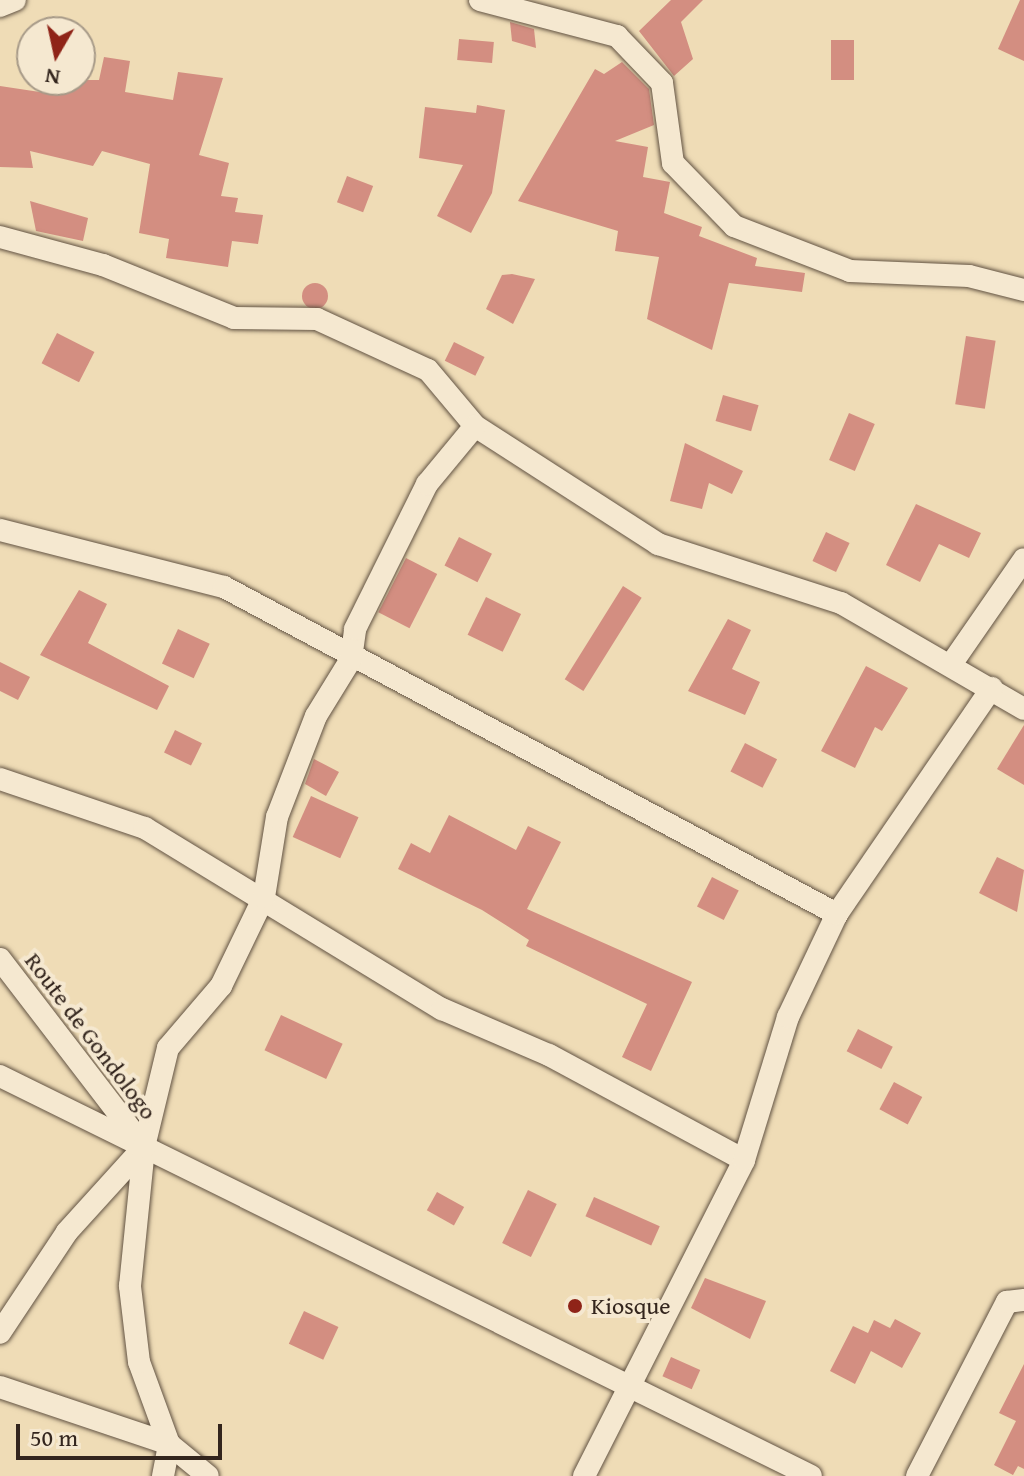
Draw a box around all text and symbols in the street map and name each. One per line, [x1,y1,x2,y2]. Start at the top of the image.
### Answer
north arrow [16,16,96,96]
text: N [43,61,62,95]
street label: Route de Gondologo [19,947,163,1125]
place label: Kiosque [591,1292,671,1320]
marker: Kiosque [566,1297,584,1315]
scale bar [20,1408,226,1458]
text: 50 m [30,1420,78,1455]

